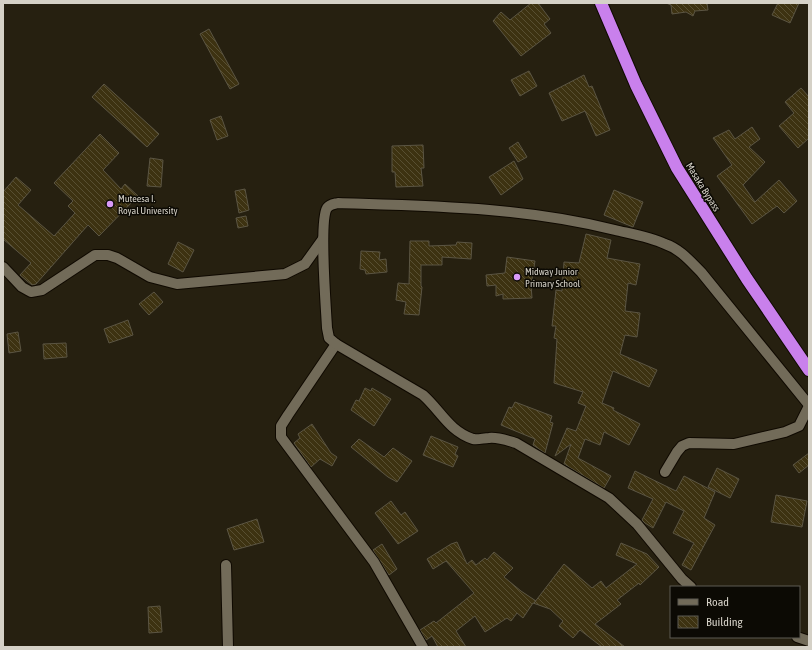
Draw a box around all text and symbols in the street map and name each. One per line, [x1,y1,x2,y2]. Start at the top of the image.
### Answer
street label: Masaka Bypass [684,161,723,214]
place label: Muteesa I. Royal University [118,193,178,216]
marker: Muteesa I. Royal University [105,199,115,209]
place label: Midway Junior Primary School [525,266,581,289]
marker: Midway Junior Primary School [512,272,522,282]
legend [670,586,800,638]
text: Road [706,595,729,609]
text: Building [706,615,744,629]

